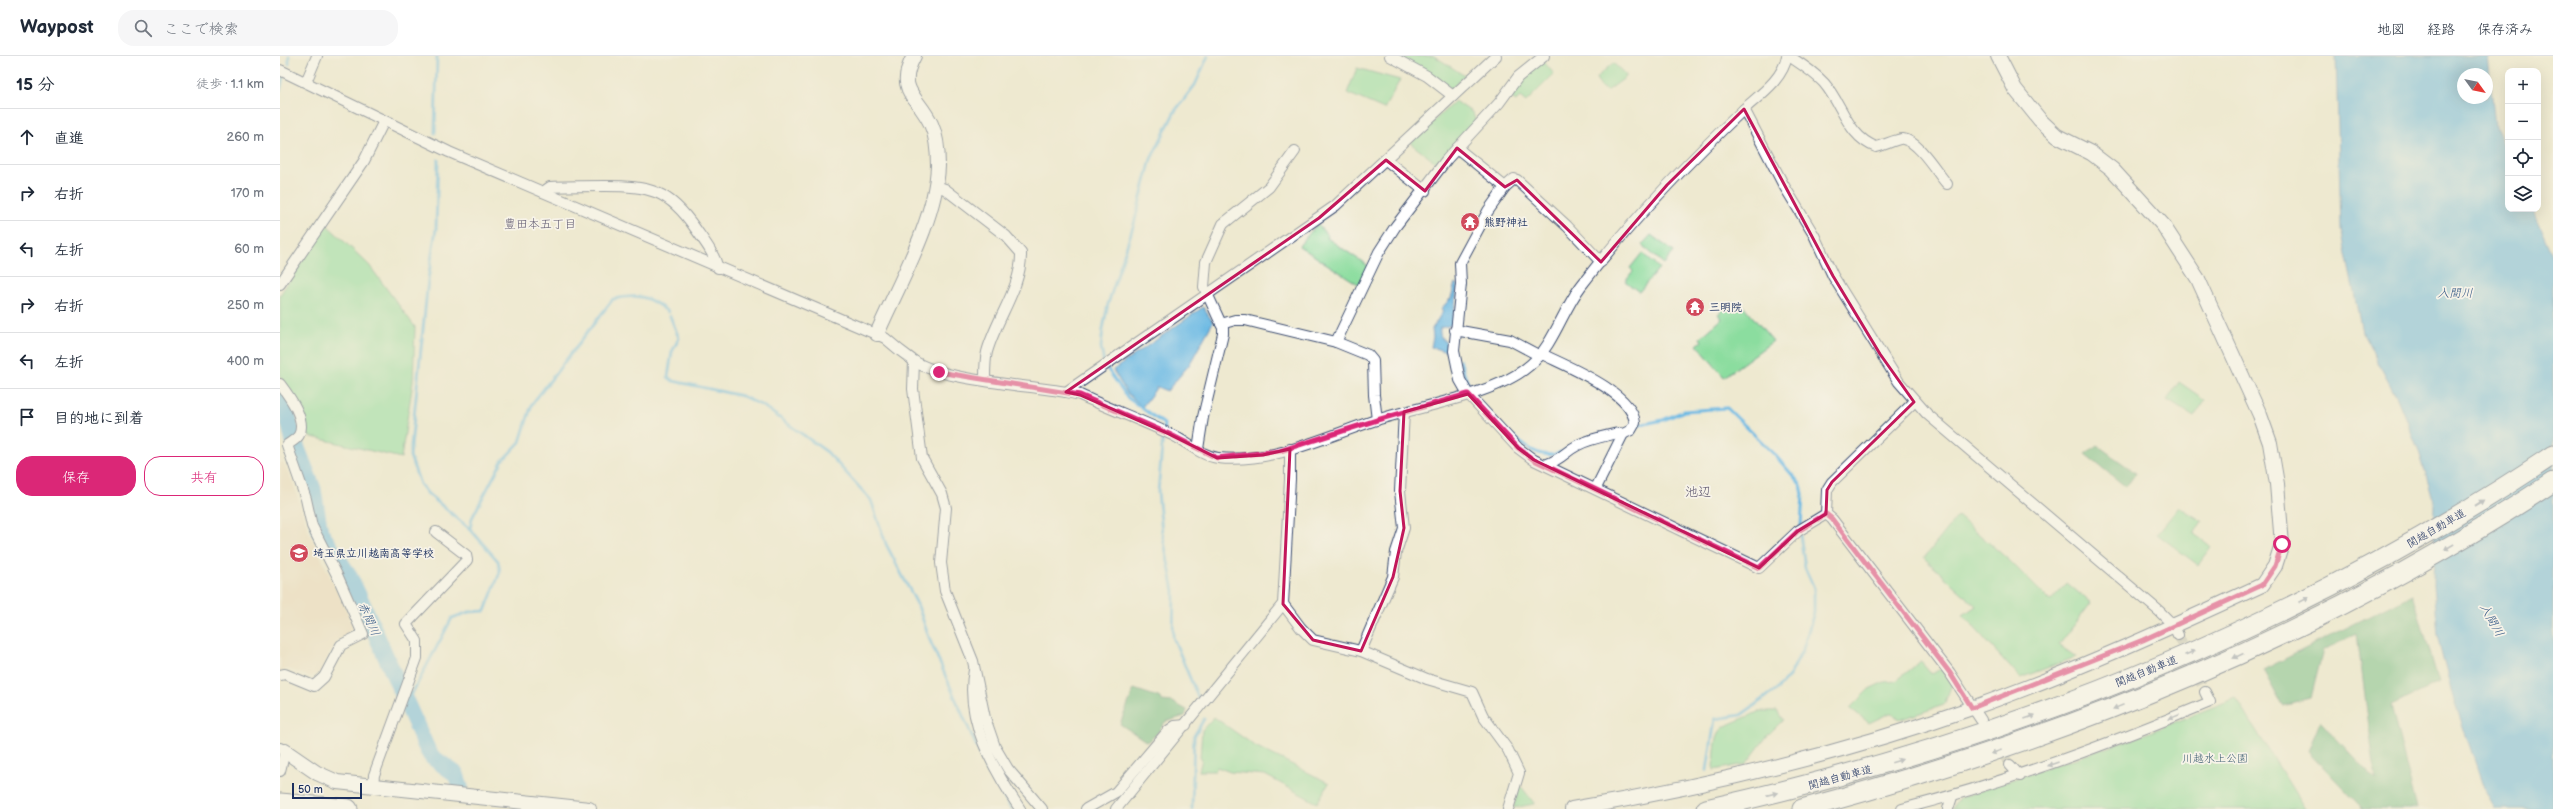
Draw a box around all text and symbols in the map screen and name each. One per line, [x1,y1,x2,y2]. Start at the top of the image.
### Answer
search box [118,10,398,46]
text: Waypost [20,16,94,39]
icon: search [132,17,154,39]
text: ここで検索 [164,20,239,39]
text: 地図 [2377,21,2405,38]
text: 経路 [2427,21,2455,38]
text: 保存済み [2477,21,2533,38]
north arrow [2457,68,2493,104]
map controls [2505,68,2541,212]
button: + [2505,68,2541,104]
text: 15 分 [16,75,55,95]
text: 徒歩 · 1.1 km [196,76,264,92]
button: − [2505,104,2541,140]
icon: ahead [16,126,38,148]
text: 直進 [54,129,84,148]
text: 260 m [226,129,264,145]
button: locate [2505,140,2541,176]
button: layers [2505,176,2541,212]
icon: right [16,182,38,204]
text: 右折 [54,185,84,204]
text: 170 m [231,185,264,201]
temple icon: 熊野神社 [1459,211,1481,233]
place label: 熊野神社 [1484,216,1528,229]
district label: 豊田本五丁目 [504,217,576,232]
icon: left [16,238,38,260]
text: 左折 [54,241,84,260]
text: 60 m [234,241,264,257]
water label: 入間川 [2437,286,2473,301]
icon: right [16,294,38,316]
temple icon: 三明院 [1684,296,1706,318]
text: 右折 [54,297,84,316]
text: 250 m [227,297,264,313]
place label: 三明院 [1709,301,1742,314]
icon: left [16,350,38,372]
text: 左折 [54,353,84,372]
text: 400 m [227,353,264,369]
route end [930,363,948,381]
icon: arrive [16,406,38,428]
text: 目的地に到着 [54,409,144,428]
button: 保存 [16,456,136,496]
button: 共有 [144,456,264,496]
district label: 池辺 [1685,484,1711,500]
one-way arrow [2473,499,2485,506]
street label: 関越自動車道 [2404,506,2468,551]
route start [2273,535,2291,553]
school or university icon: 埼玉県立川越南高等学校 [288,542,310,564]
one-way arrow [2443,544,2455,551]
place label: 埼玉県立川越南高等学校 [313,547,434,560]
one-way arrow [2298,597,2310,603]
water label: 赤間川 [354,600,383,639]
water label: 入間川 [2476,601,2507,640]
one-way arrow [2184,650,2195,656]
street label: 関越自動車道 [2113,653,2179,690]
one-way arrow [2232,653,2243,659]
one-way arrow [2113,704,2124,710]
one-way arrow [2024,713,2036,719]
one-way arrow [2168,714,2179,720]
one-way arrow [1990,749,2002,755]
park label: 川越水上公園 [2182,752,2248,765]
one-way arrow [1891,758,1903,764]
one-way arrow [2046,761,2058,767]
street label: 関越自動車道 [1807,763,1874,792]
scale bar [292,781,362,800]
text: 50 m [298,783,323,796]
one-way arrow [1765,791,1778,797]

